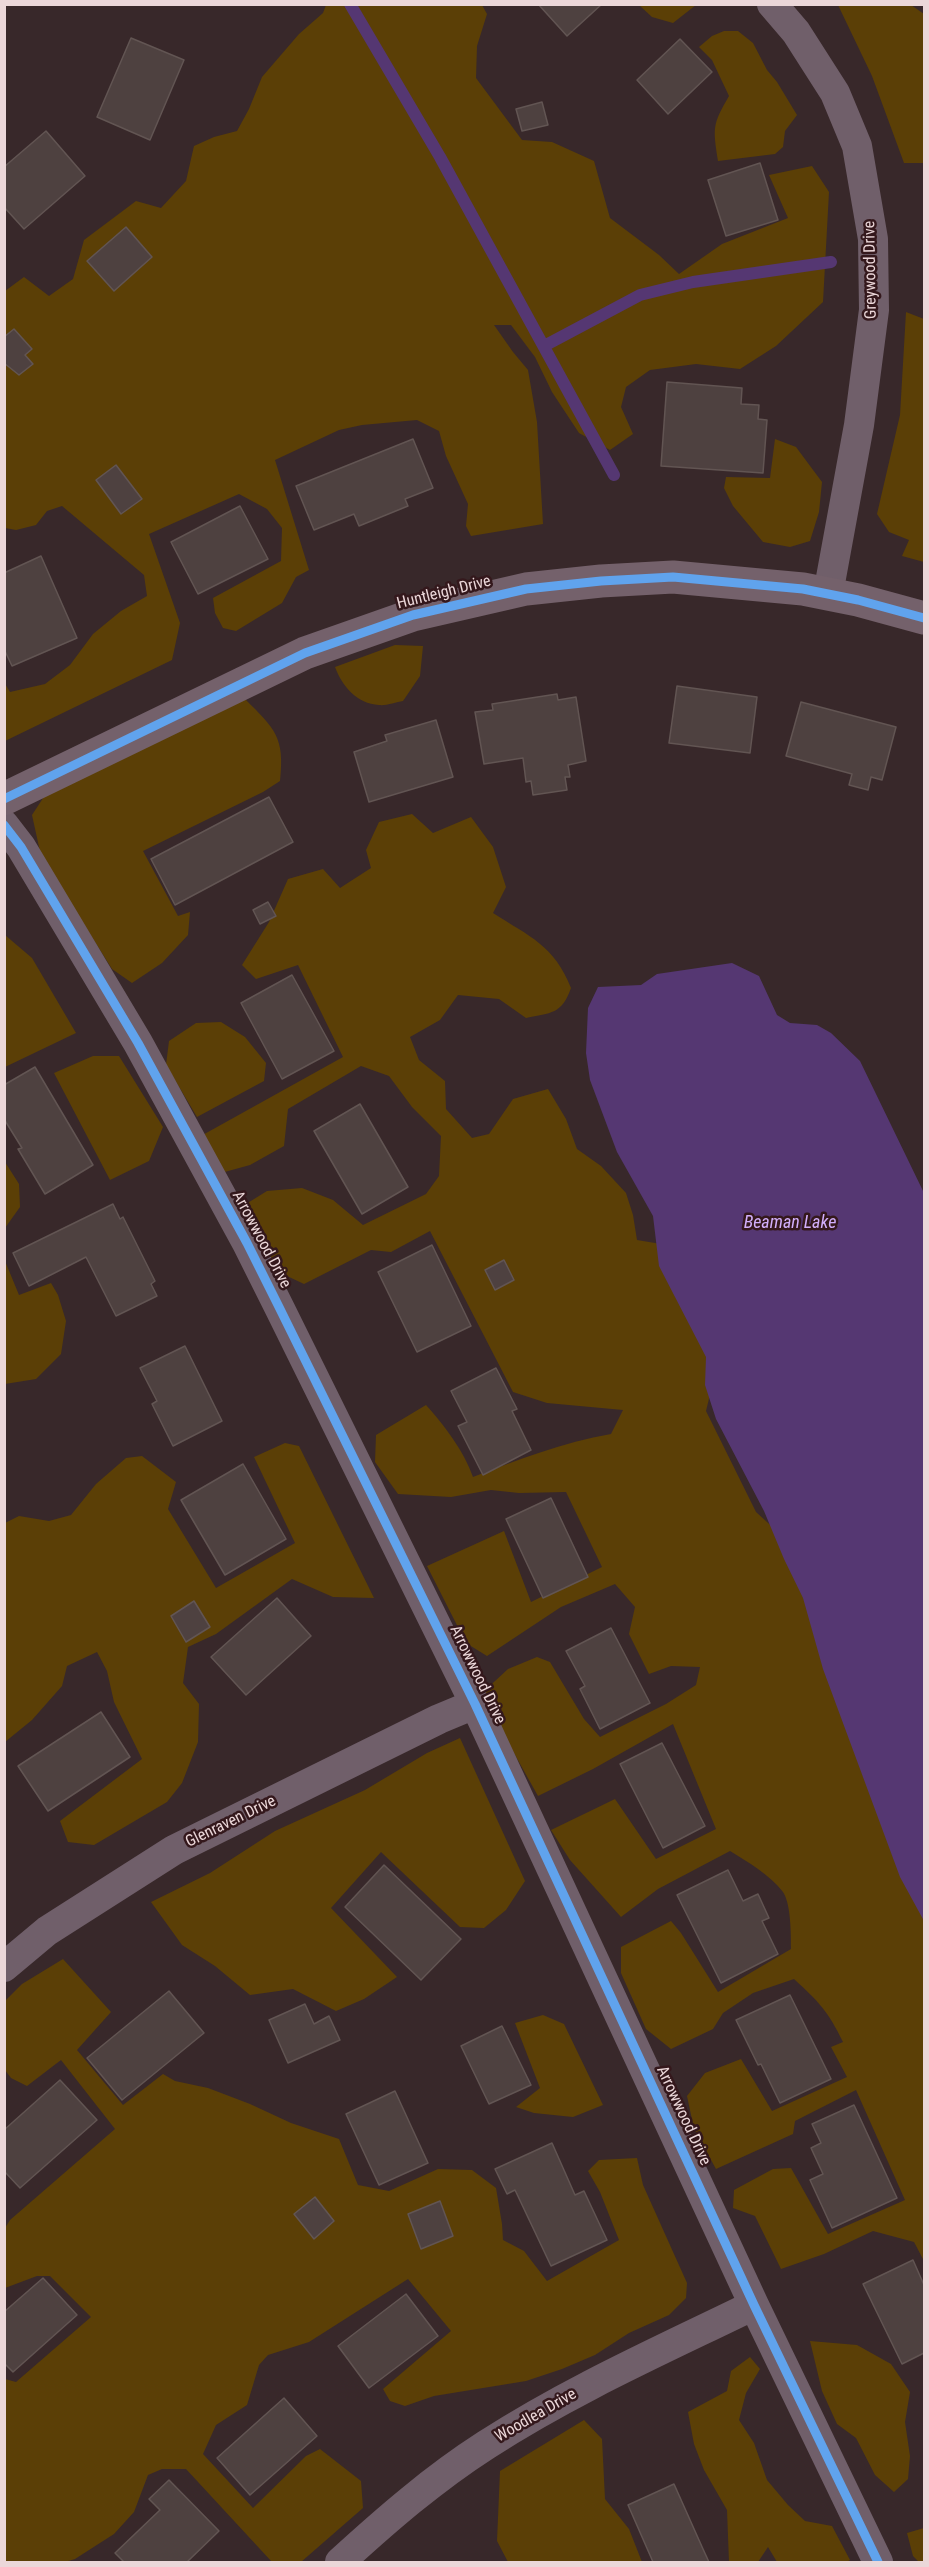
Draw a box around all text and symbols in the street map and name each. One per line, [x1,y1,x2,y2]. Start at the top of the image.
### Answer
street label: Greywood Drive [861,221,881,319]
street label: Huntleigh Drive [395,572,493,614]
street label: Arrowwood Drive [227,1188,295,1292]
water label: Beaman Lake [744,1212,836,1234]
street label: Arrowwood Drive [445,1623,509,1727]
street label: Glenraven Drive [183,1792,279,1852]
street label: Arrowwood Drive [652,2063,714,2169]
street label: Woodlea Drive [492,2385,580,2447]

